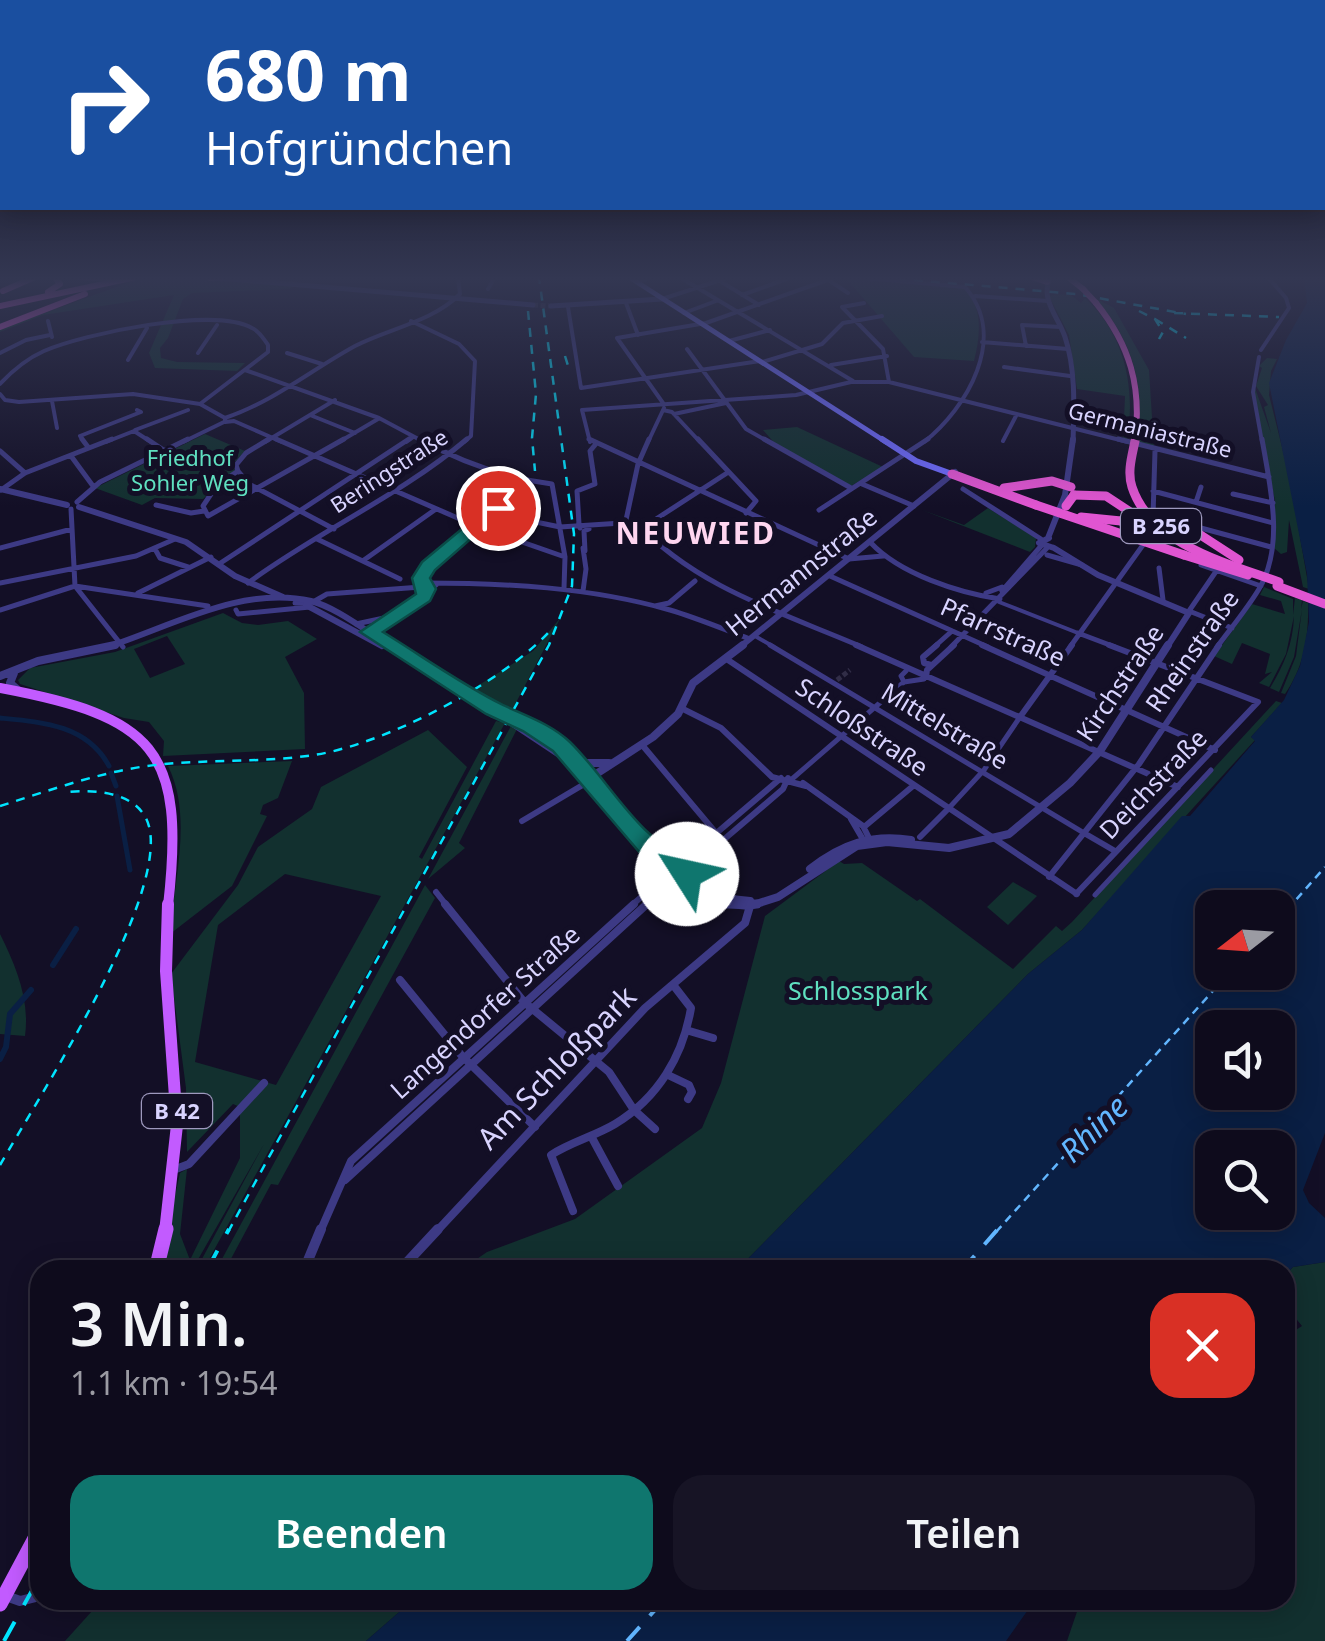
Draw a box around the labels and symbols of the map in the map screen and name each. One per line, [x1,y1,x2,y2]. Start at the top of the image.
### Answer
street label: Germaniastraße [1065,394,1235,464]
street label: Beringstraße [324,421,453,519]
park label: Friedhof Sohler Weg [131,442,249,497]
pin [456,466,541,551]
street label: Hermannstraße [717,499,883,643]
road number: B 256 [1121,509,1201,543]
district label: NEUWIED [616,512,776,553]
street label: Rheinstraße [1137,583,1246,718]
street label: Pfarrstraße [936,588,1071,674]
street label: Kirchstraße [1068,617,1171,747]
street label: Schloßstraße [790,669,936,783]
street label: Mittelstraße [876,674,1015,776]
street label: Deichstraße [1091,721,1213,846]
position arrow [635,822,739,926]
north arrow [1195,890,1295,990]
street label: Langendorfer Straße [382,917,586,1106]
park label: Schlosspark [788,973,929,1007]
street label: Am Schloßpark [467,976,645,1158]
water label: Rhine [1049,1085,1137,1171]
road number: B 42 [142,1094,212,1128]

